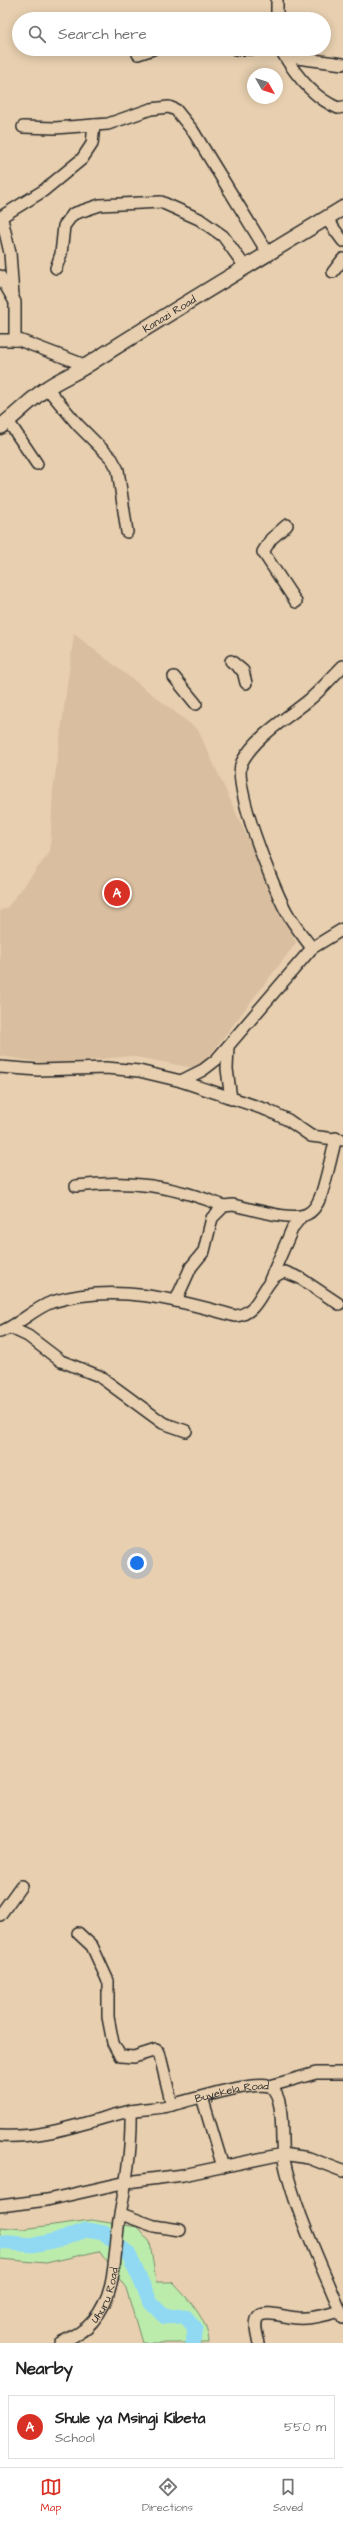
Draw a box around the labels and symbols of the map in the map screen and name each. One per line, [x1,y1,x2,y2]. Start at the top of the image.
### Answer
north arrow [247,68,283,104]
street label: Kanazi Road [140,292,199,336]
pin: A [104,878,130,908]
your location [127,1553,147,1573]
street label: Buyekela Road [193,2078,270,2106]
street label: Uhuru Road [87,2266,122,2326]

